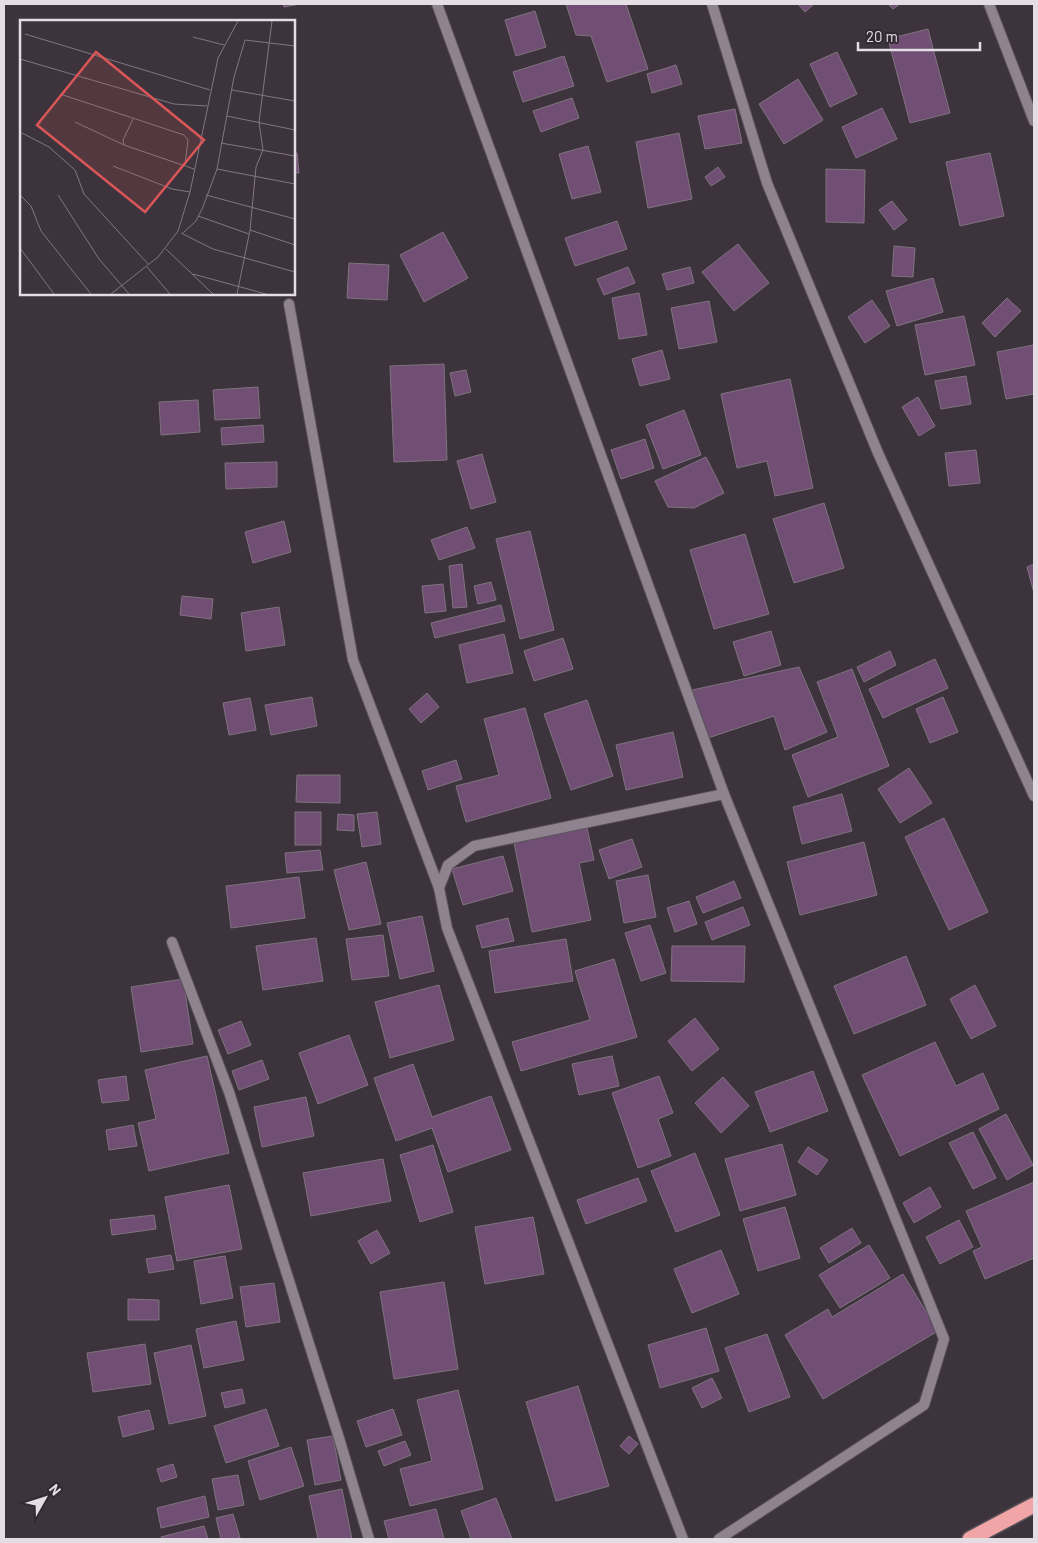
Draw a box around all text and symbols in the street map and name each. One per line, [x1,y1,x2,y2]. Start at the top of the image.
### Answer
inset map [20,20,295,295]
scale bar [858,20,980,52]
text: 20 m [866,27,898,45]
north arrow [20,1473,70,1523]
text: N [46,1481,65,1498]

